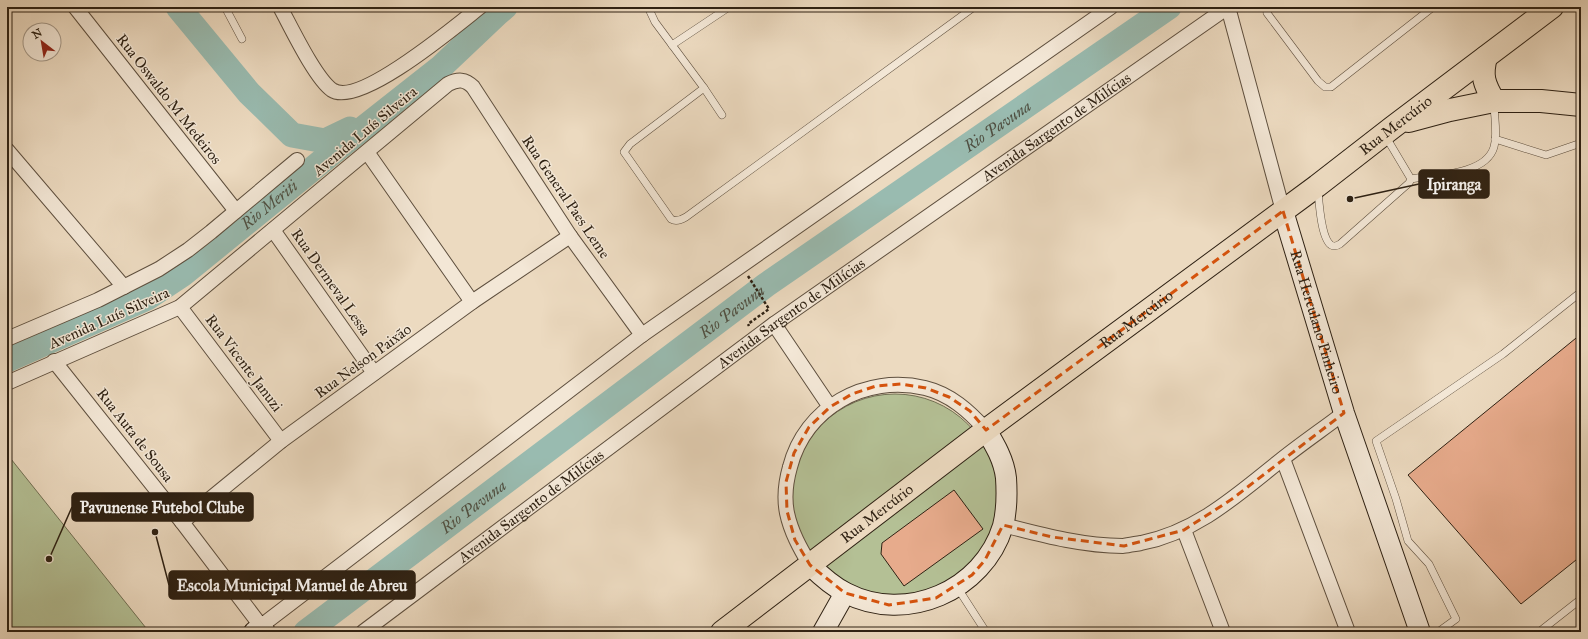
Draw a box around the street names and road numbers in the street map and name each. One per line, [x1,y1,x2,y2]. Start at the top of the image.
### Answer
street label: Rua Oswaldo M Medeiros [113,30,225,168]
street label: Avenida Sargento de Milícias [978,69,1134,186]
street label: Avenida Luís Silveira [309,82,421,180]
street label: Rua Mercúrio [1356,92,1436,159]
street label: Rua General Paes Leme [518,132,614,262]
street label: Rua Dermeval Lessa [288,225,375,339]
street label: Rua Herculano Pinheiro [1286,248,1347,396]
street label: Avenida Sargento de Milícias [713,254,869,373]
street label: Avenida Luís Silveira [45,283,173,353]
street label: Rua Mercúrio [1096,286,1177,352]
street label: Rua Vicente Januzi [201,311,286,416]
street label: Rua Nelson Paixão [311,320,415,402]
street label: Rua Auta de Sousa [93,385,178,486]
street label: Avenida Sargento de Milícias [454,446,607,567]
street label: Rua Mercúrio [837,480,917,547]

